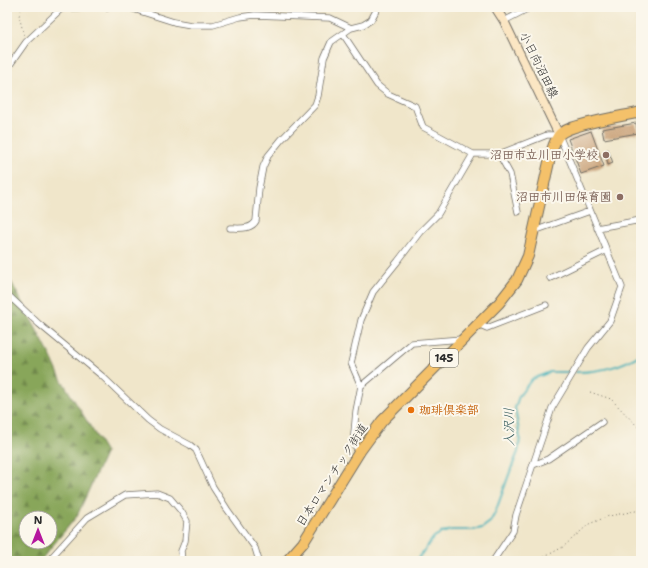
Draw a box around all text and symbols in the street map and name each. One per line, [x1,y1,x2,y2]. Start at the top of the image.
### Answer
street label: 小日向沼田線 [516,29,562,101]
place label: 沼田市立川田小学校 [490,147,598,163]
marker: 沼田市立川田小学校 [601,150,611,160]
place label: 沼田市川田保育園 [516,189,612,205]
marker: 沼田市川田保育園 [615,192,625,202]
road number: 145 [430,349,458,367]
place label: 珈琲倶楽部 [419,402,479,418]
marker: 珈琲倶楽部 [406,405,416,415]
water label: 入沢川 [500,407,518,447]
street label: 日本ロマンチック街道 [293,420,371,530]
north arrow [18,510,58,550]
text: N [34,513,43,528]

